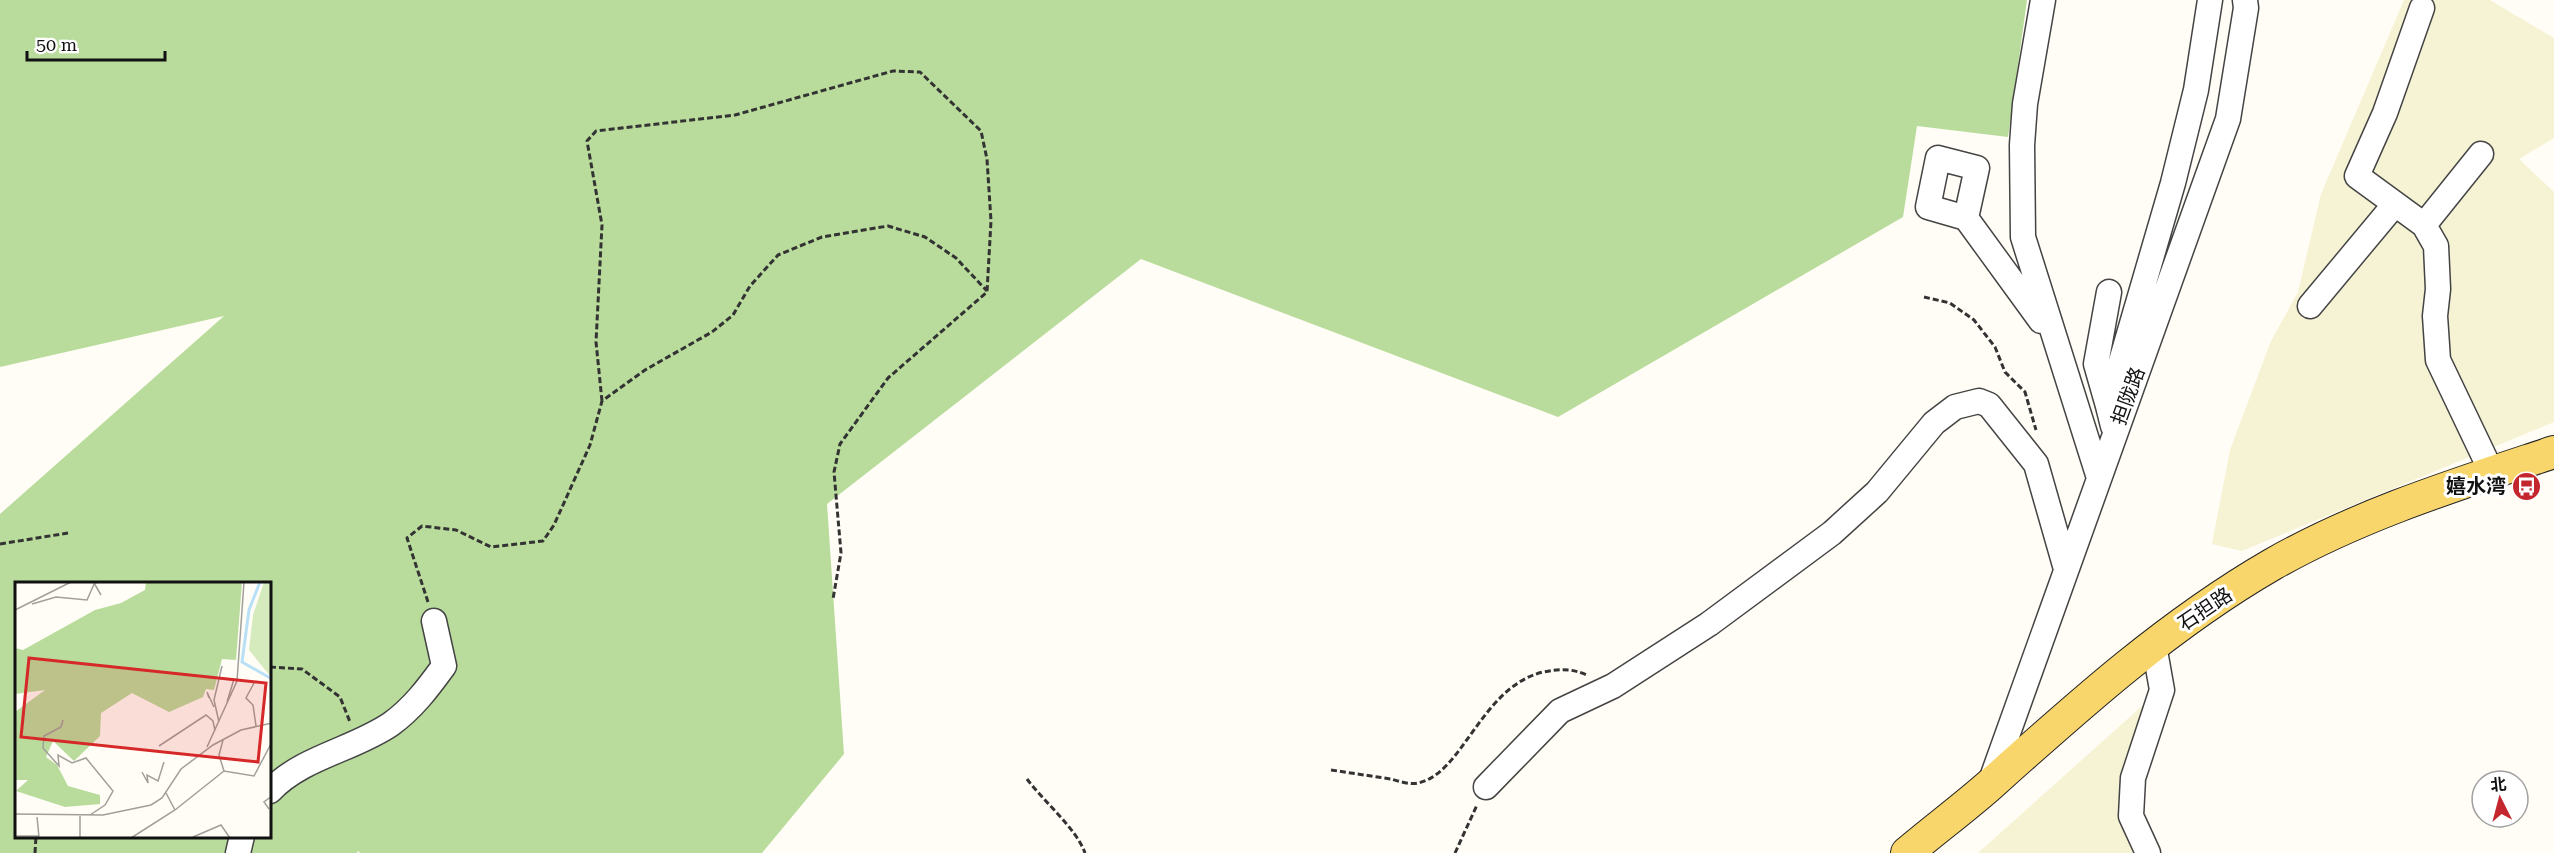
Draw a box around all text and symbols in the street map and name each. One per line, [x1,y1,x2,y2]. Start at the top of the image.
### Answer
scale bar [27,24,165,62]
text: 50 m [36,34,77,55]
street label: 担陇路 [2106,364,2150,428]
bus stop icon: 嬉水湾 [2511,470,2543,502]
place label: 嬉水湾 [2446,474,2506,498]
inset map [15,582,272,838]
street label: 石担路 [2173,582,2237,636]
north arrow [2470,769,2530,829]
text: 北 [2490,774,2507,795]

